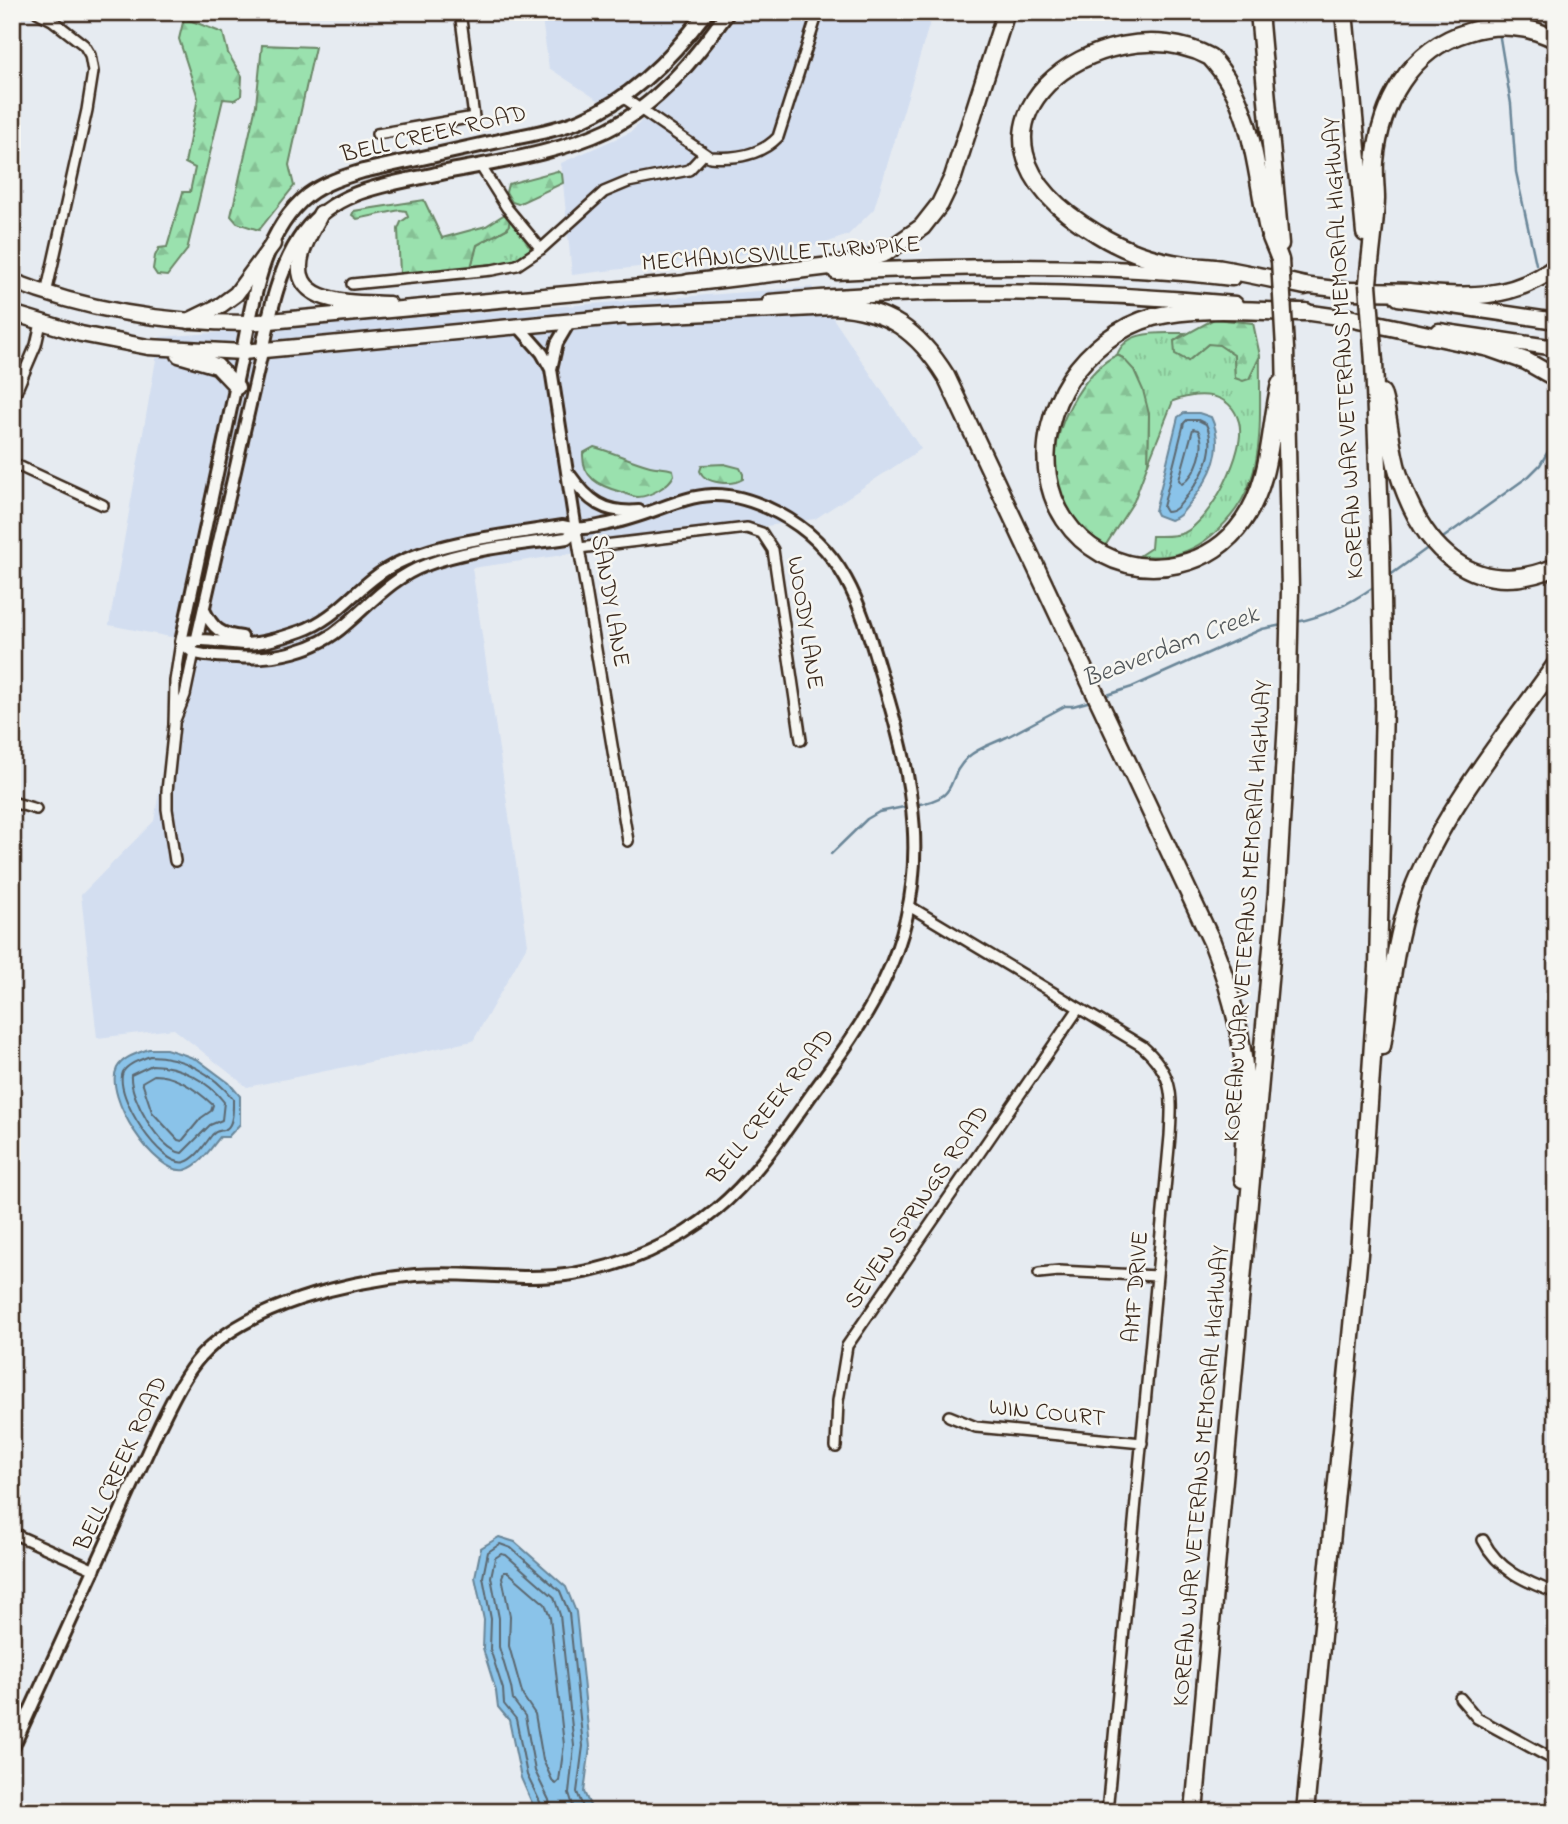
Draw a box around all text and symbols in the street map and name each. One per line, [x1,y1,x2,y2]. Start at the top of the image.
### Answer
street label: BELL CREEK ROAD [337,97,530,174]
street label: KOREAN WAR VETERANS MEMORIAL HIGHWAY [1315,116,1375,580]
street label: MECHANICSVILLE TURNPIKE [640,228,922,282]
street label: SANDY LANE [580,532,638,670]
street label: WOODY LANE [776,554,832,692]
water label: Beaverdam Creek [1077,596,1266,699]
street label: KOREAN WAR VETERANS MEMORIAL HIGHWAY [1215,679,1283,1143]
street label: BELL CREEK ROAD [699,1022,844,1193]
street label: SEVEN SPRINGS ROAD [837,1099,999,1317]
street label: AMF DRIVE [1115,1230,1159,1344]
street label: KOREAN WAR VETERANS MEMORIAL HIGHWAY [1164,1244,1240,1708]
street label: BELL CREEK ROAD [66,1371,178,1558]
street label: WIN COURT [987,1390,1107,1438]

